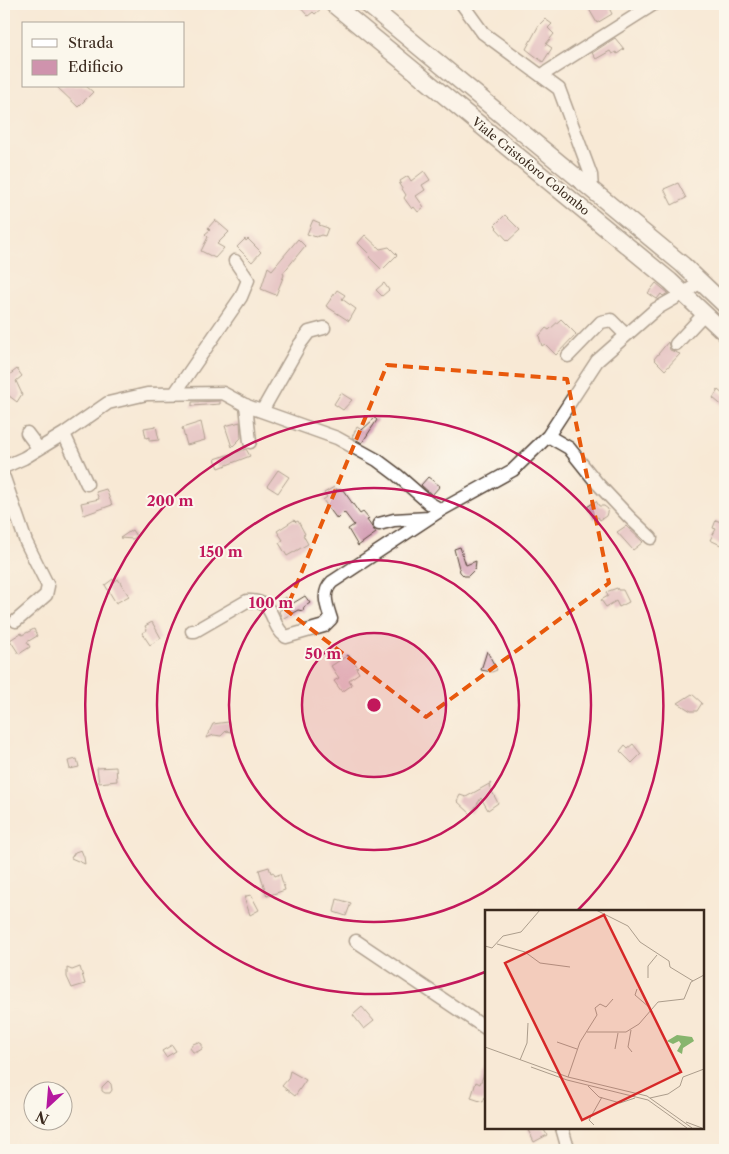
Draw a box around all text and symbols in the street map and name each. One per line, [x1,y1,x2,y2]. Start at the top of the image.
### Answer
legend [22,22,185,88]
text: Strada [68,33,114,52]
text: Edificio [68,57,123,76]
street label: Viale Cristoforo Colombo [468,113,593,218]
text: 200 m [147,491,193,510]
text: 150 m [199,542,243,561]
text: 100 m [249,593,293,612]
text: 50 m [305,644,341,663]
centre of rings [365,696,383,714]
inset map [485,910,704,1129]
north arrow [22,1082,72,1132]
text: N [33,1107,52,1128]

